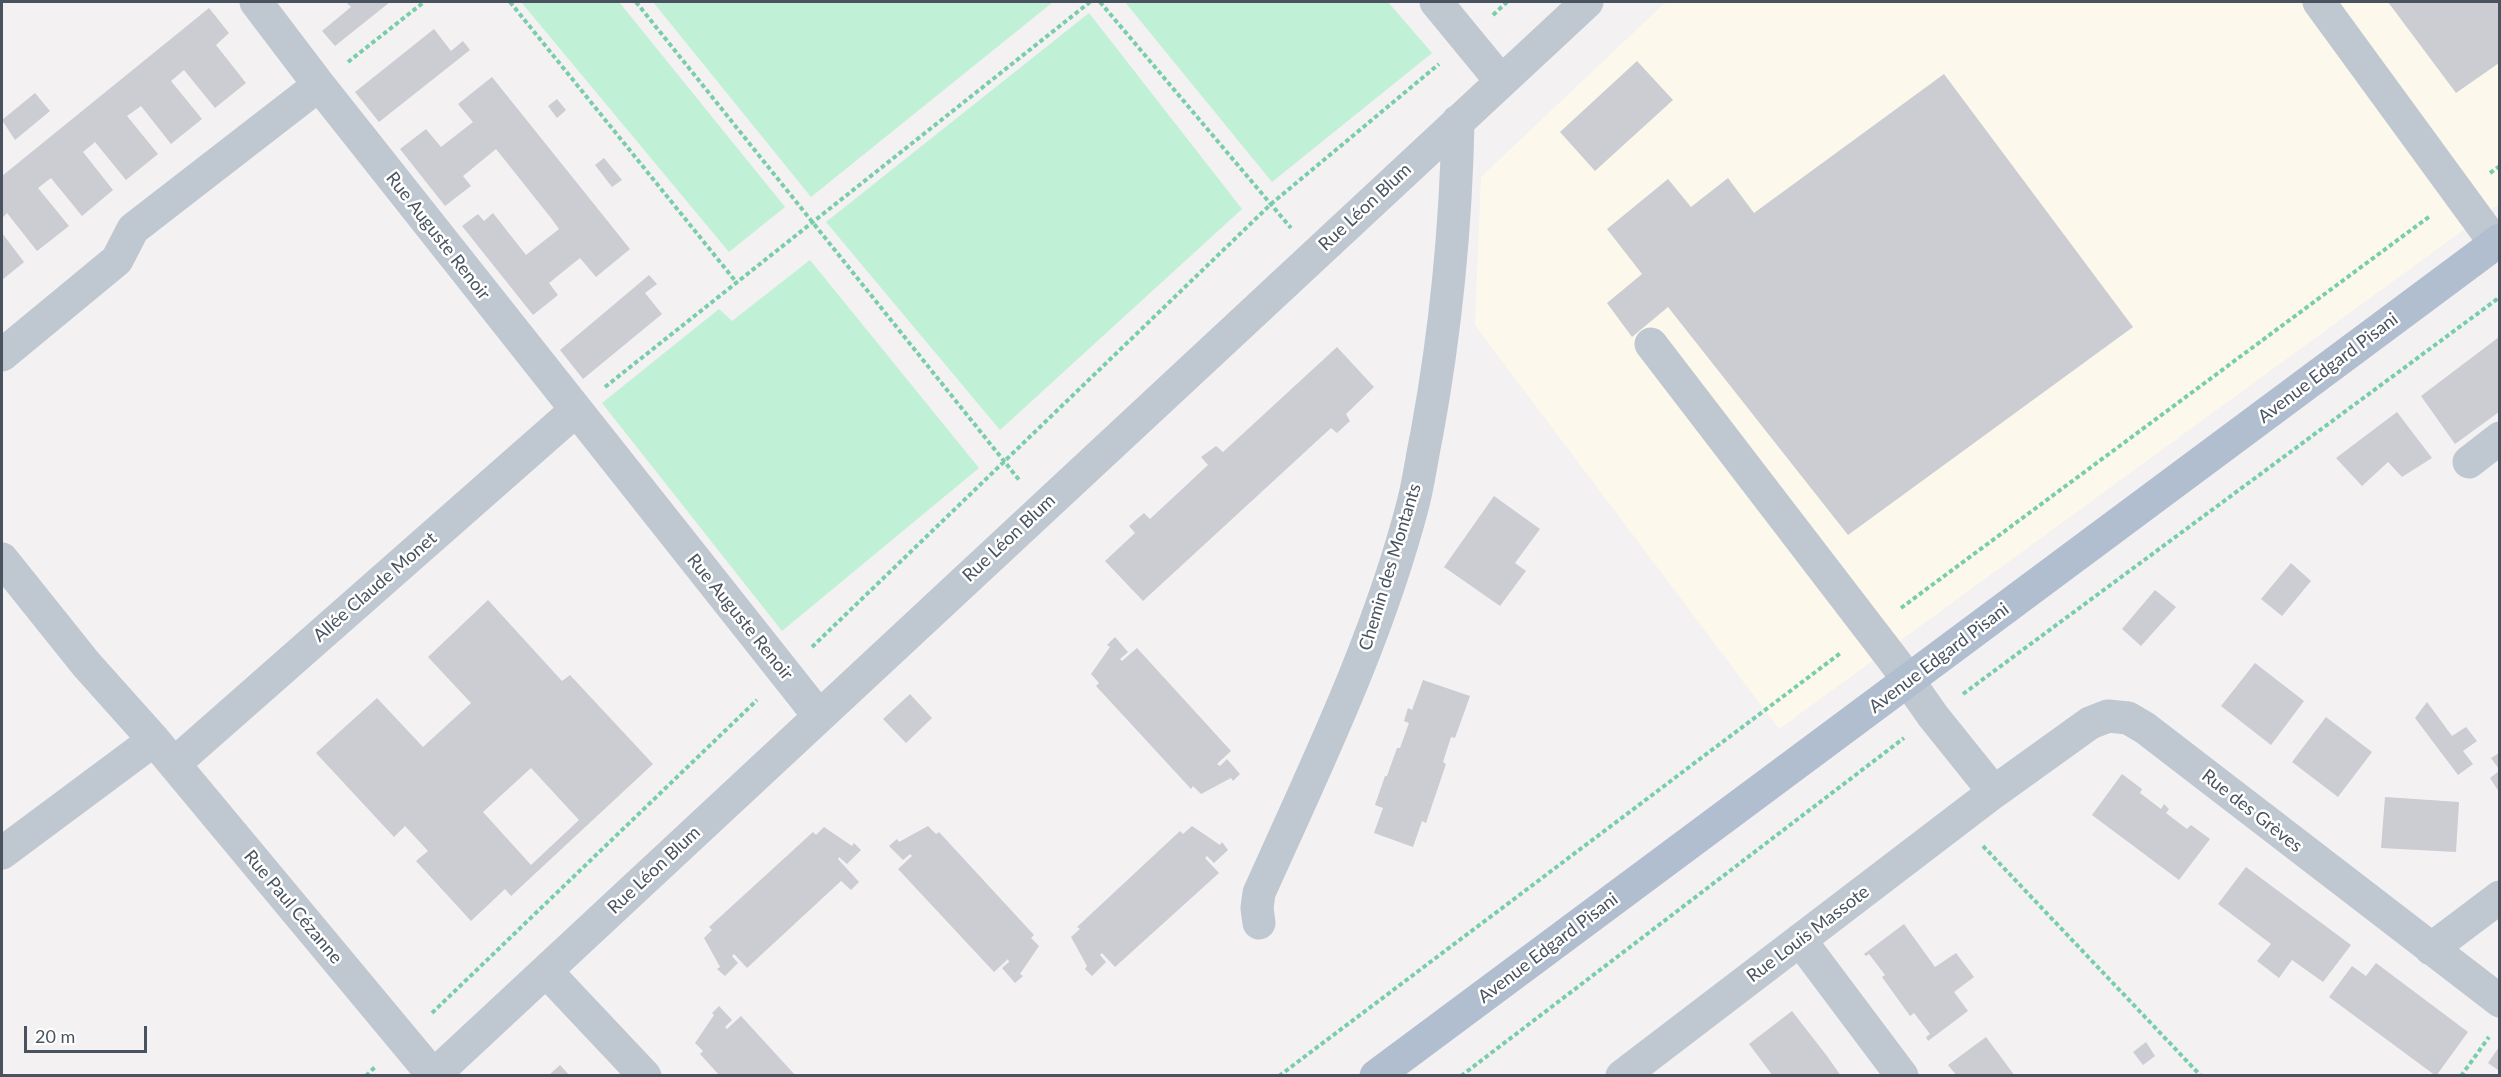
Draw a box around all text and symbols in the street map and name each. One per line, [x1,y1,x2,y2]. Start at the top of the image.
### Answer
street label: Rue Léon Blum [1314,159,1416,255]
street label: Rue Auguste Renoir [381,168,495,304]
street label: Avenue Edgard Pisani [2254,308,2402,428]
street label: Chemin des Montants [1354,481,1426,653]
street label: Rue Léon Blum [958,490,1060,586]
street label: Allée Claude Monet [309,528,441,646]
street label: Rue Auguste Renoir [682,550,798,684]
street label: Avenue Edgard Pisani [1865,598,2013,718]
street label: Rue des Grèves [2197,765,2307,857]
street label: Rue Léon Blum [603,822,705,918]
street label: Rue Paul Cézanne [239,846,347,968]
street label: Rue Louis Massote [1743,881,1873,987]
street label: Avenue Edgard Pisani [1474,888,1622,1008]
scale bar [27,1014,150,1052]
text: 20 m [35,1025,75,1047]

